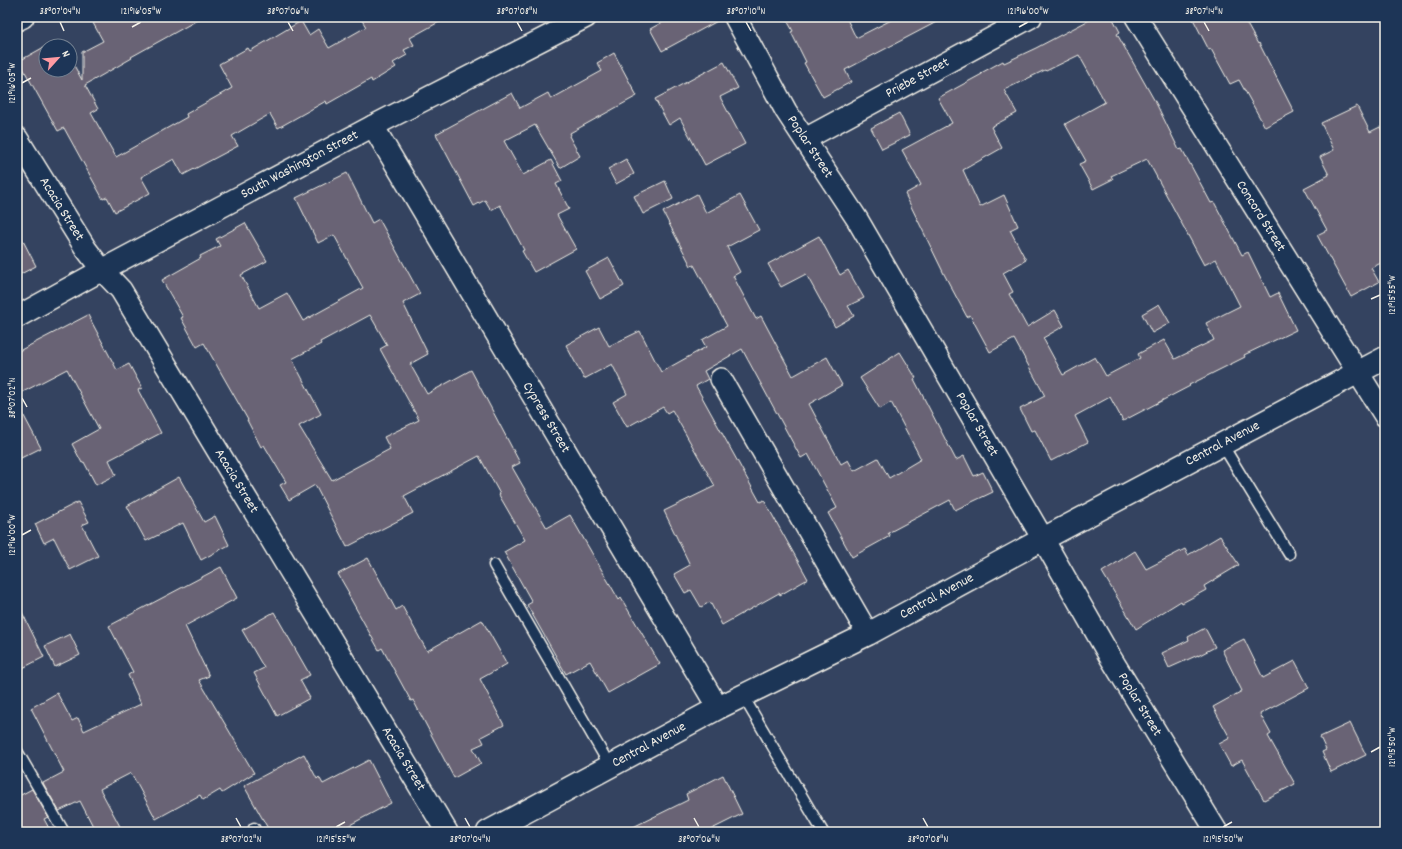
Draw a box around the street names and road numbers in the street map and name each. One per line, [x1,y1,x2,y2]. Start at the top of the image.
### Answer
street label: Priebe Street [882,53,953,104]
street label: Poplar Street [782,112,838,182]
street label: South Washington Street [237,125,362,204]
street label: Acacia Street [34,174,89,245]
street label: Concord Street [1231,177,1290,256]
street label: Cypress Street [517,378,575,457]
street label: Poplar Street [950,389,1003,461]
street label: Central Avenue [1182,416,1263,472]
street label: Acacia Street [209,445,263,517]
street label: Central Avenue [896,568,977,625]
street label: Poplar Street [1112,669,1166,740]
street label: Central Avenue [608,717,690,773]
street label: Acacia Street [376,723,430,795]

